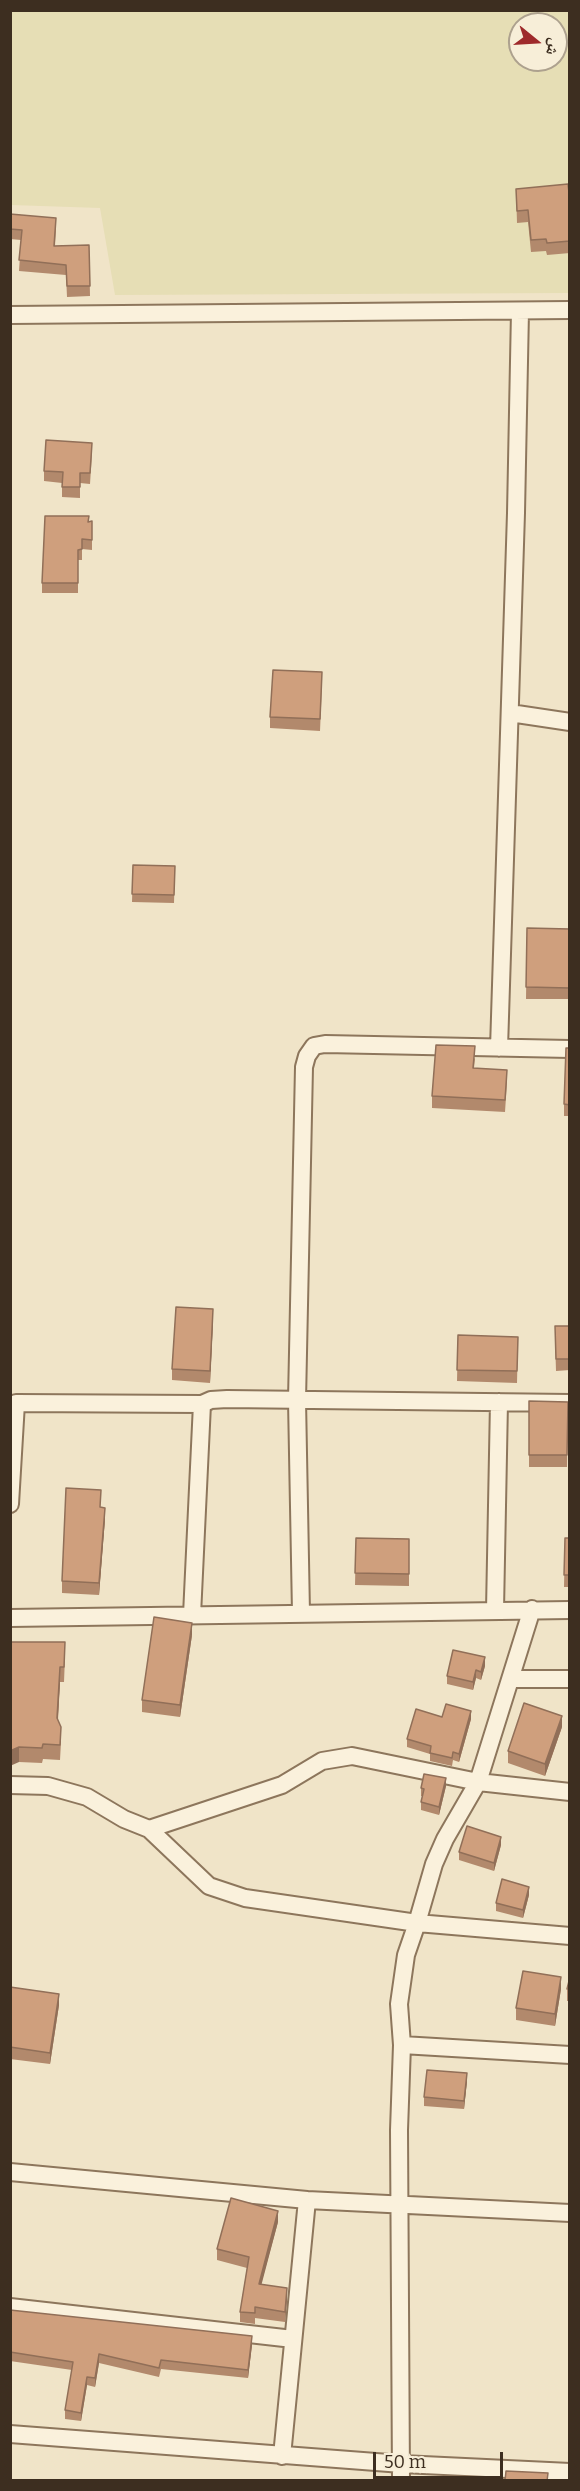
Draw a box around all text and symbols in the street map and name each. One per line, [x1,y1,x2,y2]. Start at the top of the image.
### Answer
north arrow [508,12,568,72]
text: ش [542,36,565,58]
scale bar [376,2440,506,2478]
text: 50 m [384,2451,426,2473]

